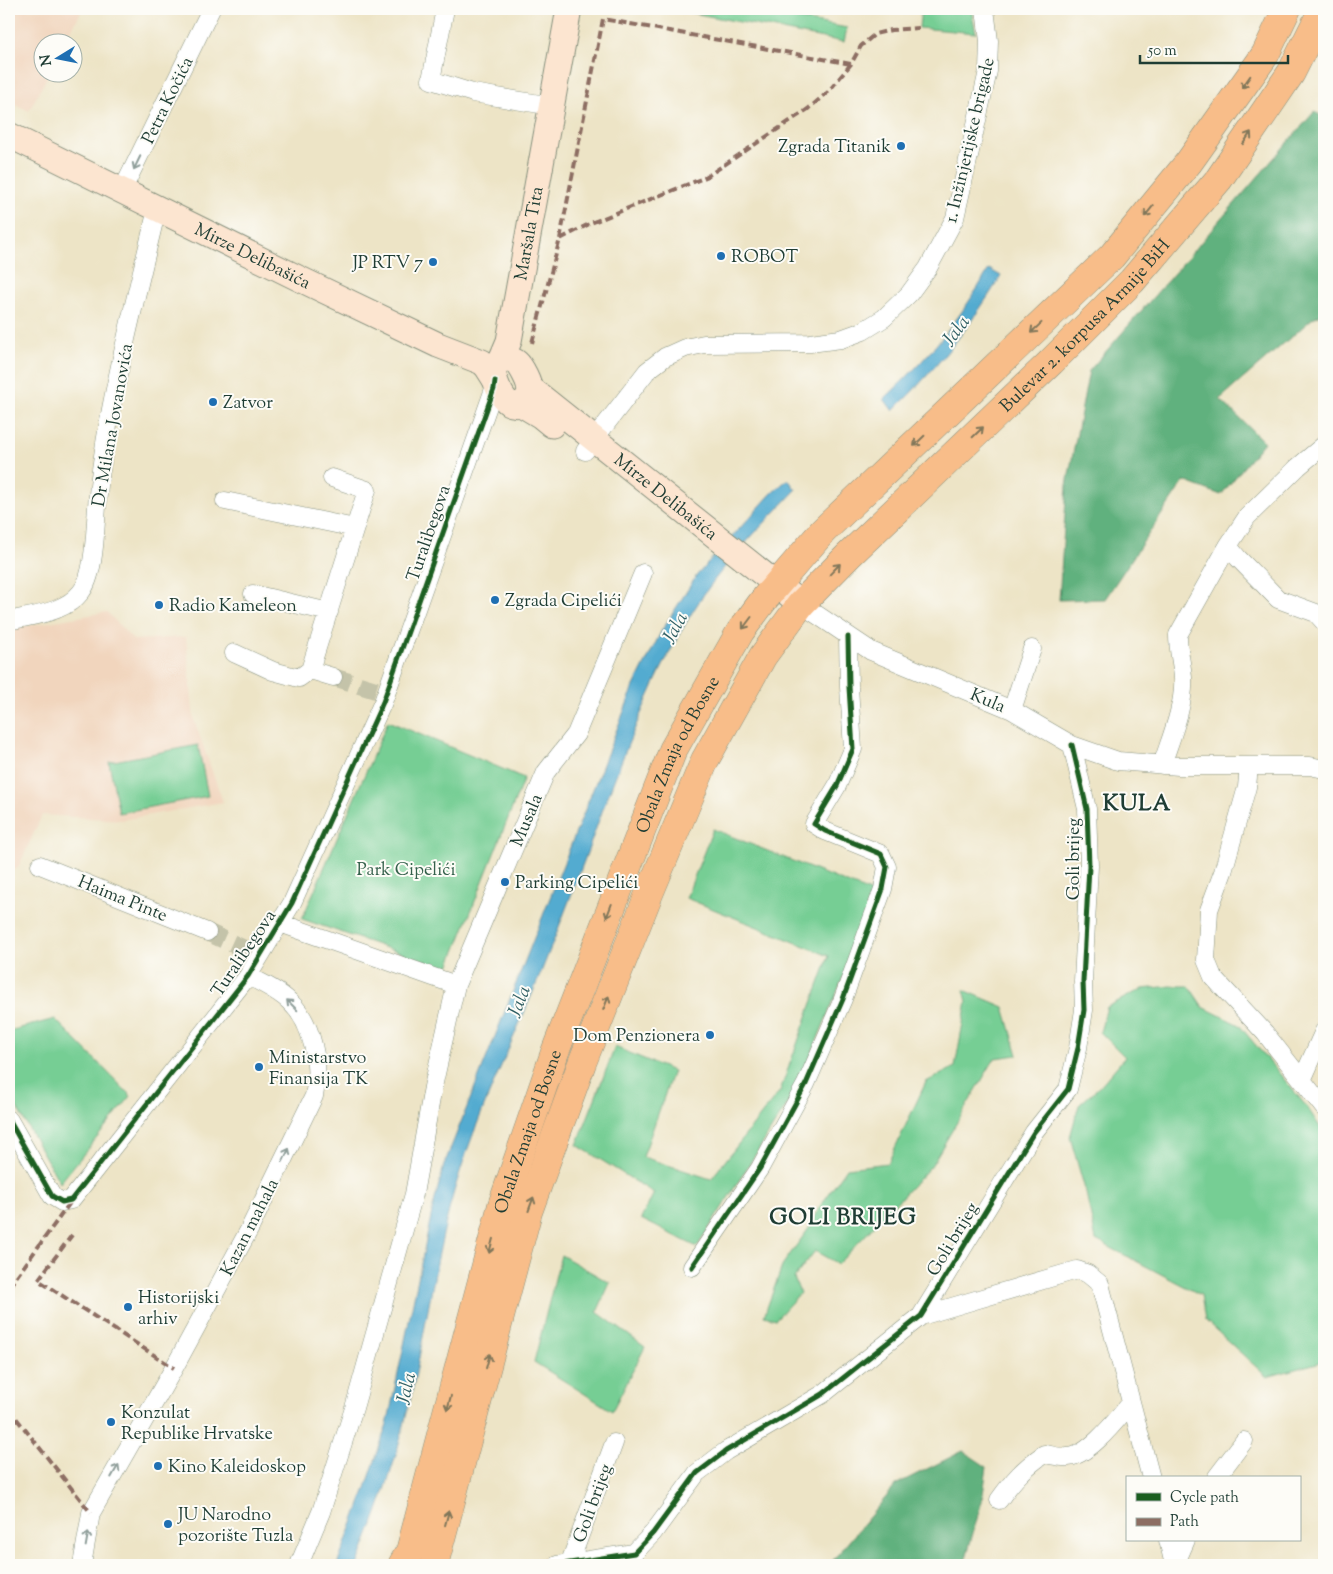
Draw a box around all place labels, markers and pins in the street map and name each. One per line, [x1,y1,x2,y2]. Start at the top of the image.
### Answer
place label: Zgrada Titanik [778,135,891,161]
marker: Zgrada Titanik [895,140,907,152]
place label: ROBOT [731,245,798,271]
marker: ROBOT [715,250,727,262]
place label: JP RTV 7 [351,251,423,277]
marker: JP RTV 7 [427,256,439,268]
place label: Zatvor [223,391,273,417]
marker: Zatvor [207,396,219,408]
place label: Zgrada Cipelići [505,589,622,615]
place label: Radio Kameleon [169,594,297,620]
marker: Zgrada Cipelići [489,594,501,606]
marker: Radio Kameleon [153,599,165,611]
place label: Parking Cipelići [515,871,638,897]
marker: Parking Cipelići [499,876,511,888]
place label: Dom Penzionera [573,1024,700,1050]
marker: Dom Penzionera [704,1029,716,1041]
place label: Ministarstvo Finansija TK [269,1046,368,1093]
marker: Ministarstvo Finansija TK [253,1061,265,1073]
place label: Historijski arhiv [138,1286,219,1333]
marker: Historijski arhiv [122,1301,134,1313]
place label: Konzulat Republike Hrvatske [121,1401,273,1448]
marker: Konzulat Republike Hrvatske [105,1416,117,1428]
place label: Kino Kaleidoskop [168,1455,306,1481]
marker: Kino Kaleidoskop [152,1460,164,1472]
place label: JU Narodno pozorište Tuzla [177,1503,293,1550]
marker: JU Narodno pozorište Tuzla [162,1518,174,1530]

